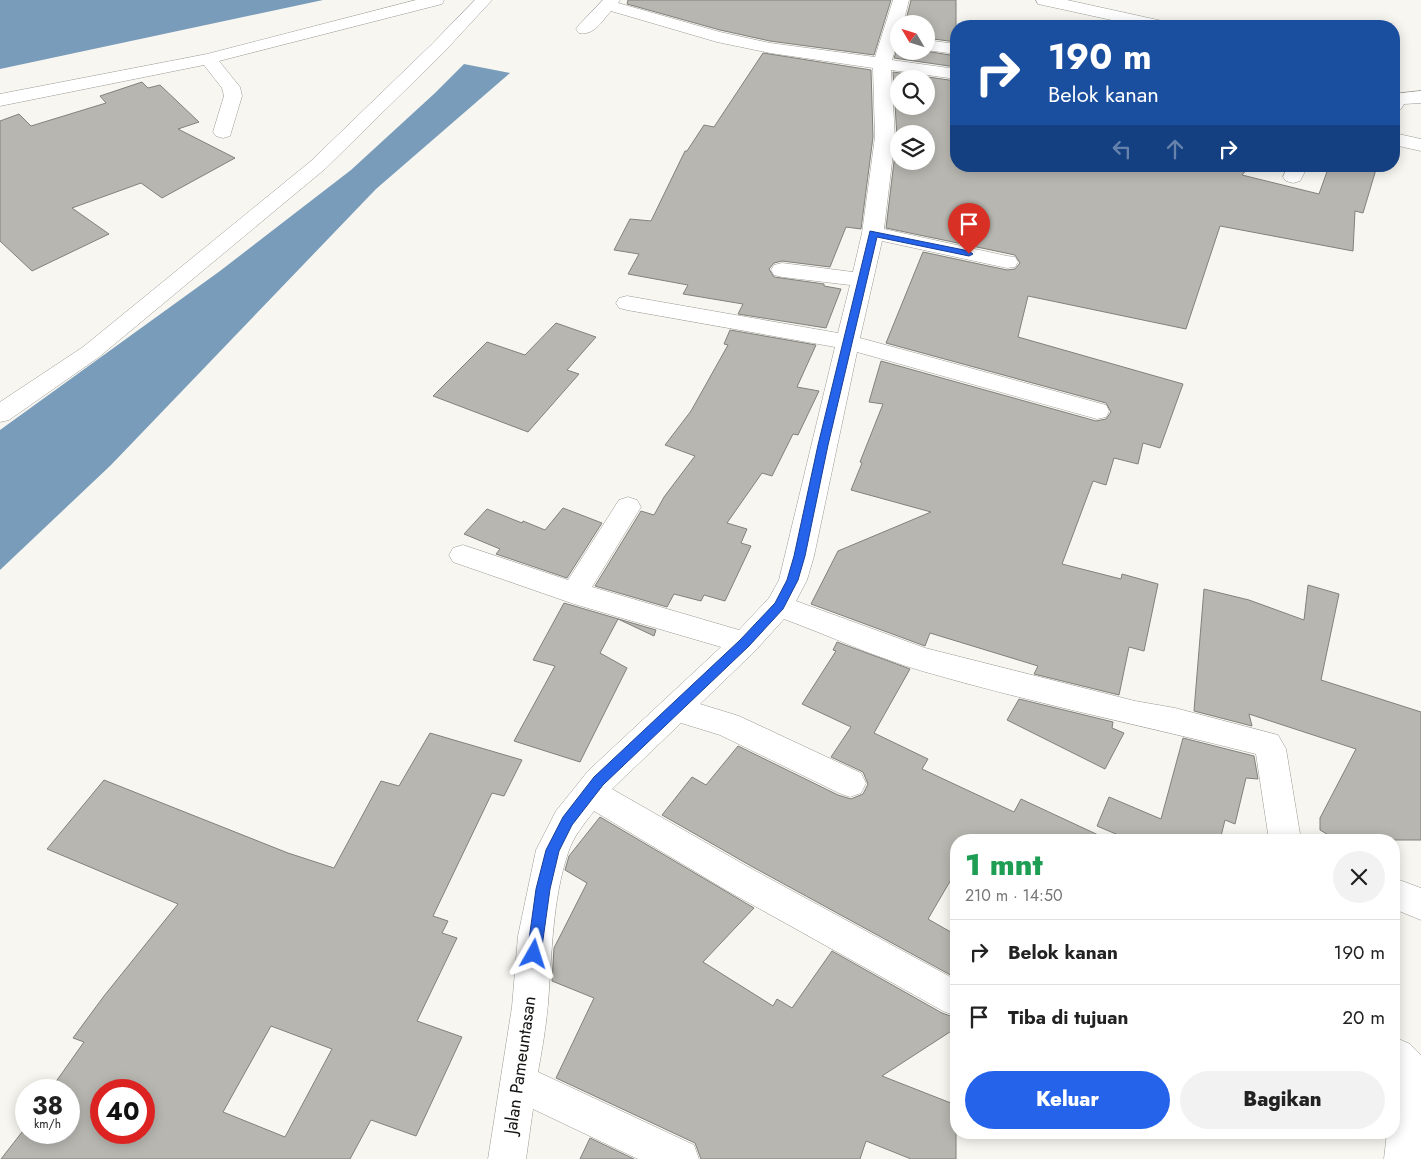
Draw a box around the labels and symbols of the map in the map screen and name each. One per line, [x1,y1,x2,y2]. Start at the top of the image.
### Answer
north arrow [890,15,935,60]
pin [948,203,990,254]
position arrow [507,927,559,979]
street label: Jalan Pameuntasan [497,994,543,1138]
speed limit sign: 40 [90,1079,155,1144]

